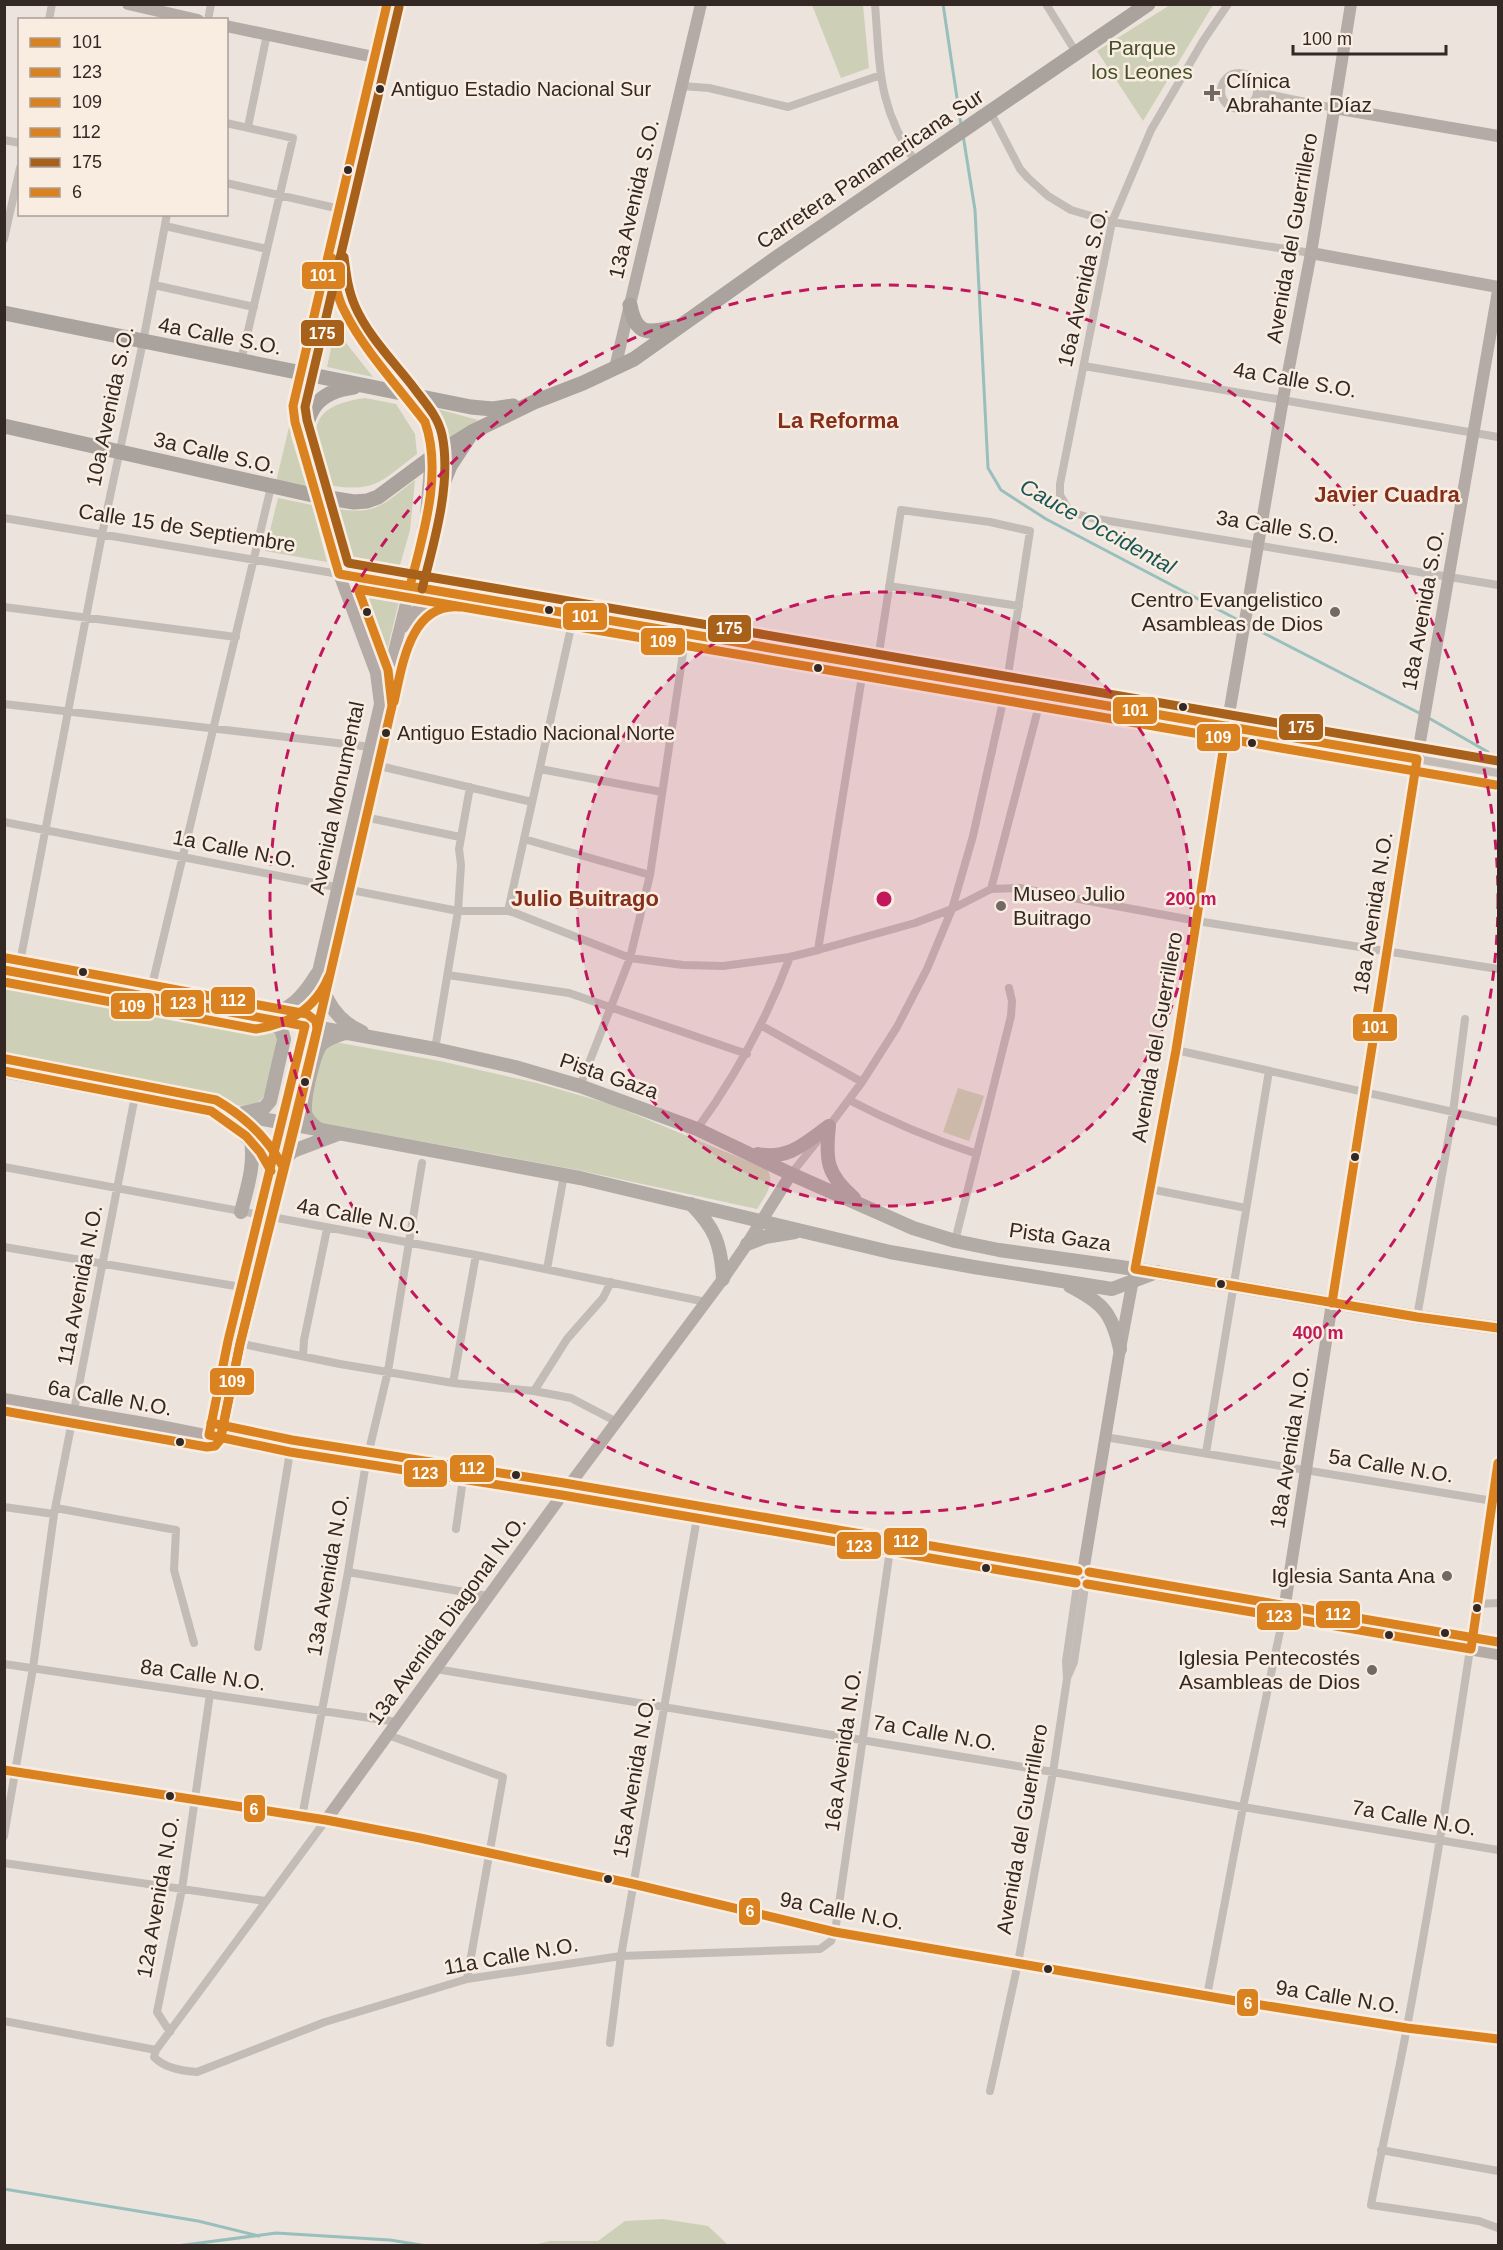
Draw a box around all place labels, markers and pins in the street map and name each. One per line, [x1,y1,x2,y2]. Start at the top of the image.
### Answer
place label: Clínica Abrahante Díaz [1226,69,1372,116]
place label: Antiguo Estadio Nacional Sur [391,78,651,100]
marker: Antiguo Estadio Nacional Sur [374,83,386,95]
marker: Clínica Abrahante Díaz [1203,84,1221,102]
unlabelled marker [342,164,354,176]
place label: Centro Evangelistico Asambleas de Dios [1130,588,1323,635]
unlabelled marker [543,604,555,616]
marker: Centro Evangelistico Asambleas de Dios [1328,605,1342,619]
unlabelled marker [361,606,373,618]
unlabelled marker [812,662,824,674]
unlabelled marker [1177,701,1189,713]
place label: Antiguo Estadio Nacional Norte [397,722,675,744]
marker: Antiguo Estadio Nacional Norte [380,727,392,739]
unlabelled marker [1246,737,1258,749]
place label: Museo Julio Buitrago [1013,882,1125,929]
centre of rings [874,889,894,909]
marker: Museo Julio Buitrago [994,899,1008,913]
unlabelled marker [77,966,89,978]
unlabelled marker [299,1076,311,1088]
unlabelled marker [1349,1151,1361,1163]
unlabelled marker [1215,1278,1227,1290]
unlabelled marker [174,1436,186,1448]
unlabelled marker [510,1469,522,1481]
unlabelled marker [980,1562,992,1574]
place label: Iglesia Santa Ana [1272,1564,1435,1587]
marker: Iglesia Santa Ana [1440,1569,1454,1583]
unlabelled marker [1471,1602,1483,1614]
unlabelled marker [1439,1627,1451,1639]
unlabelled marker [1383,1629,1395,1641]
place label: Iglesia Pentecostés Asambleas de Dios [1178,1646,1360,1693]
marker: Iglesia Pentecostés Asambleas de Dios [1365,1663,1379,1677]
unlabelled marker [164,1790,176,1802]
unlabelled marker [602,1873,614,1885]
unlabelled marker [1042,1963,1054,1975]

